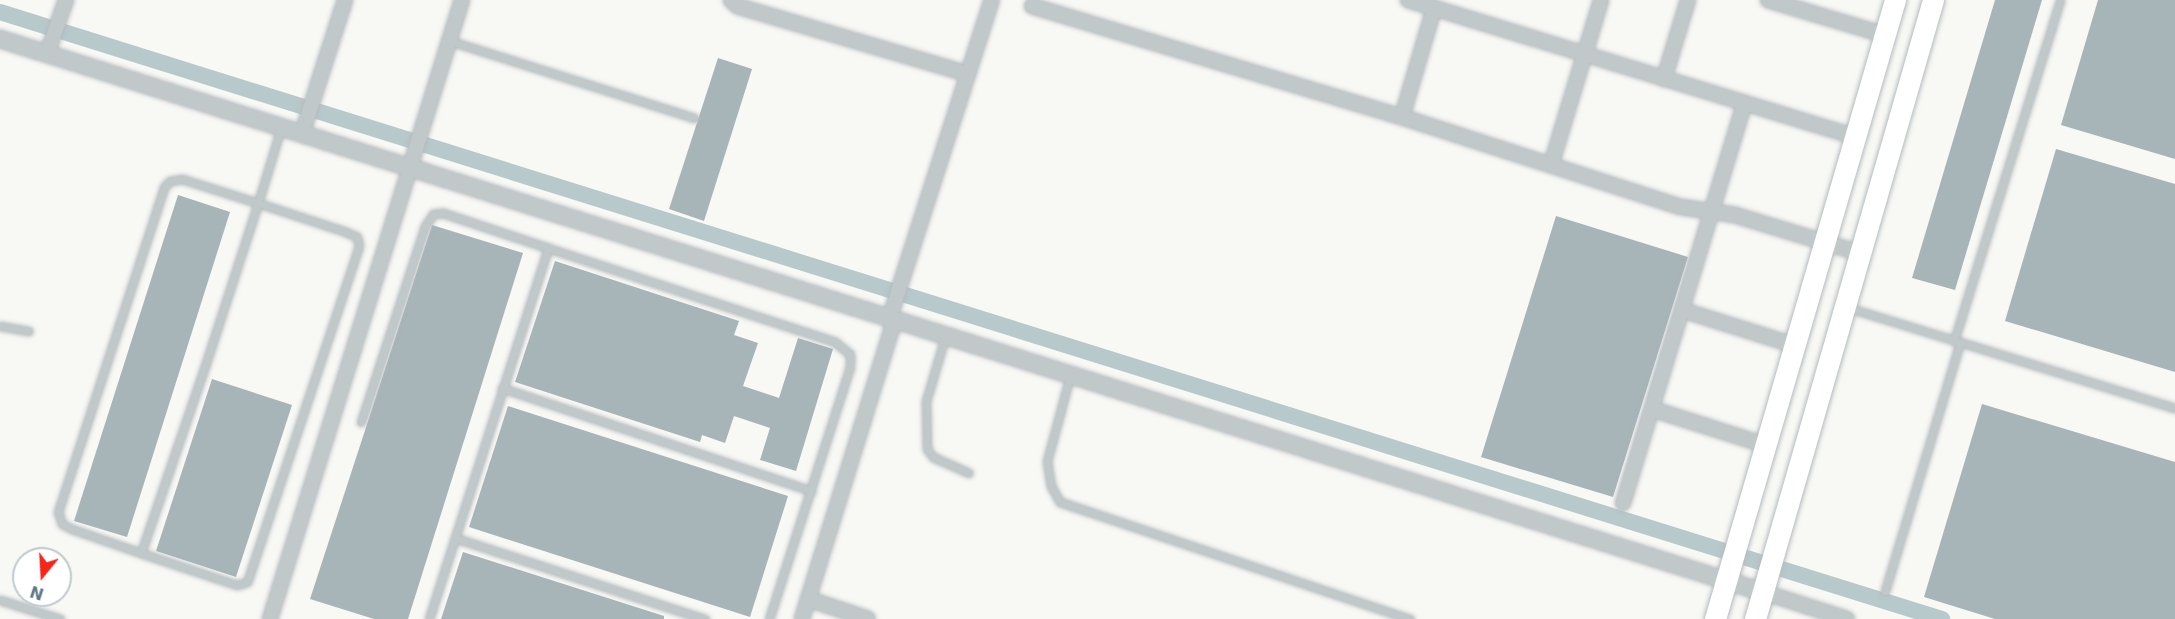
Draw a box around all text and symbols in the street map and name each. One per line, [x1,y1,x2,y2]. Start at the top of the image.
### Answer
north arrow [12,547,72,607]
text: N [28,582,46,604]

